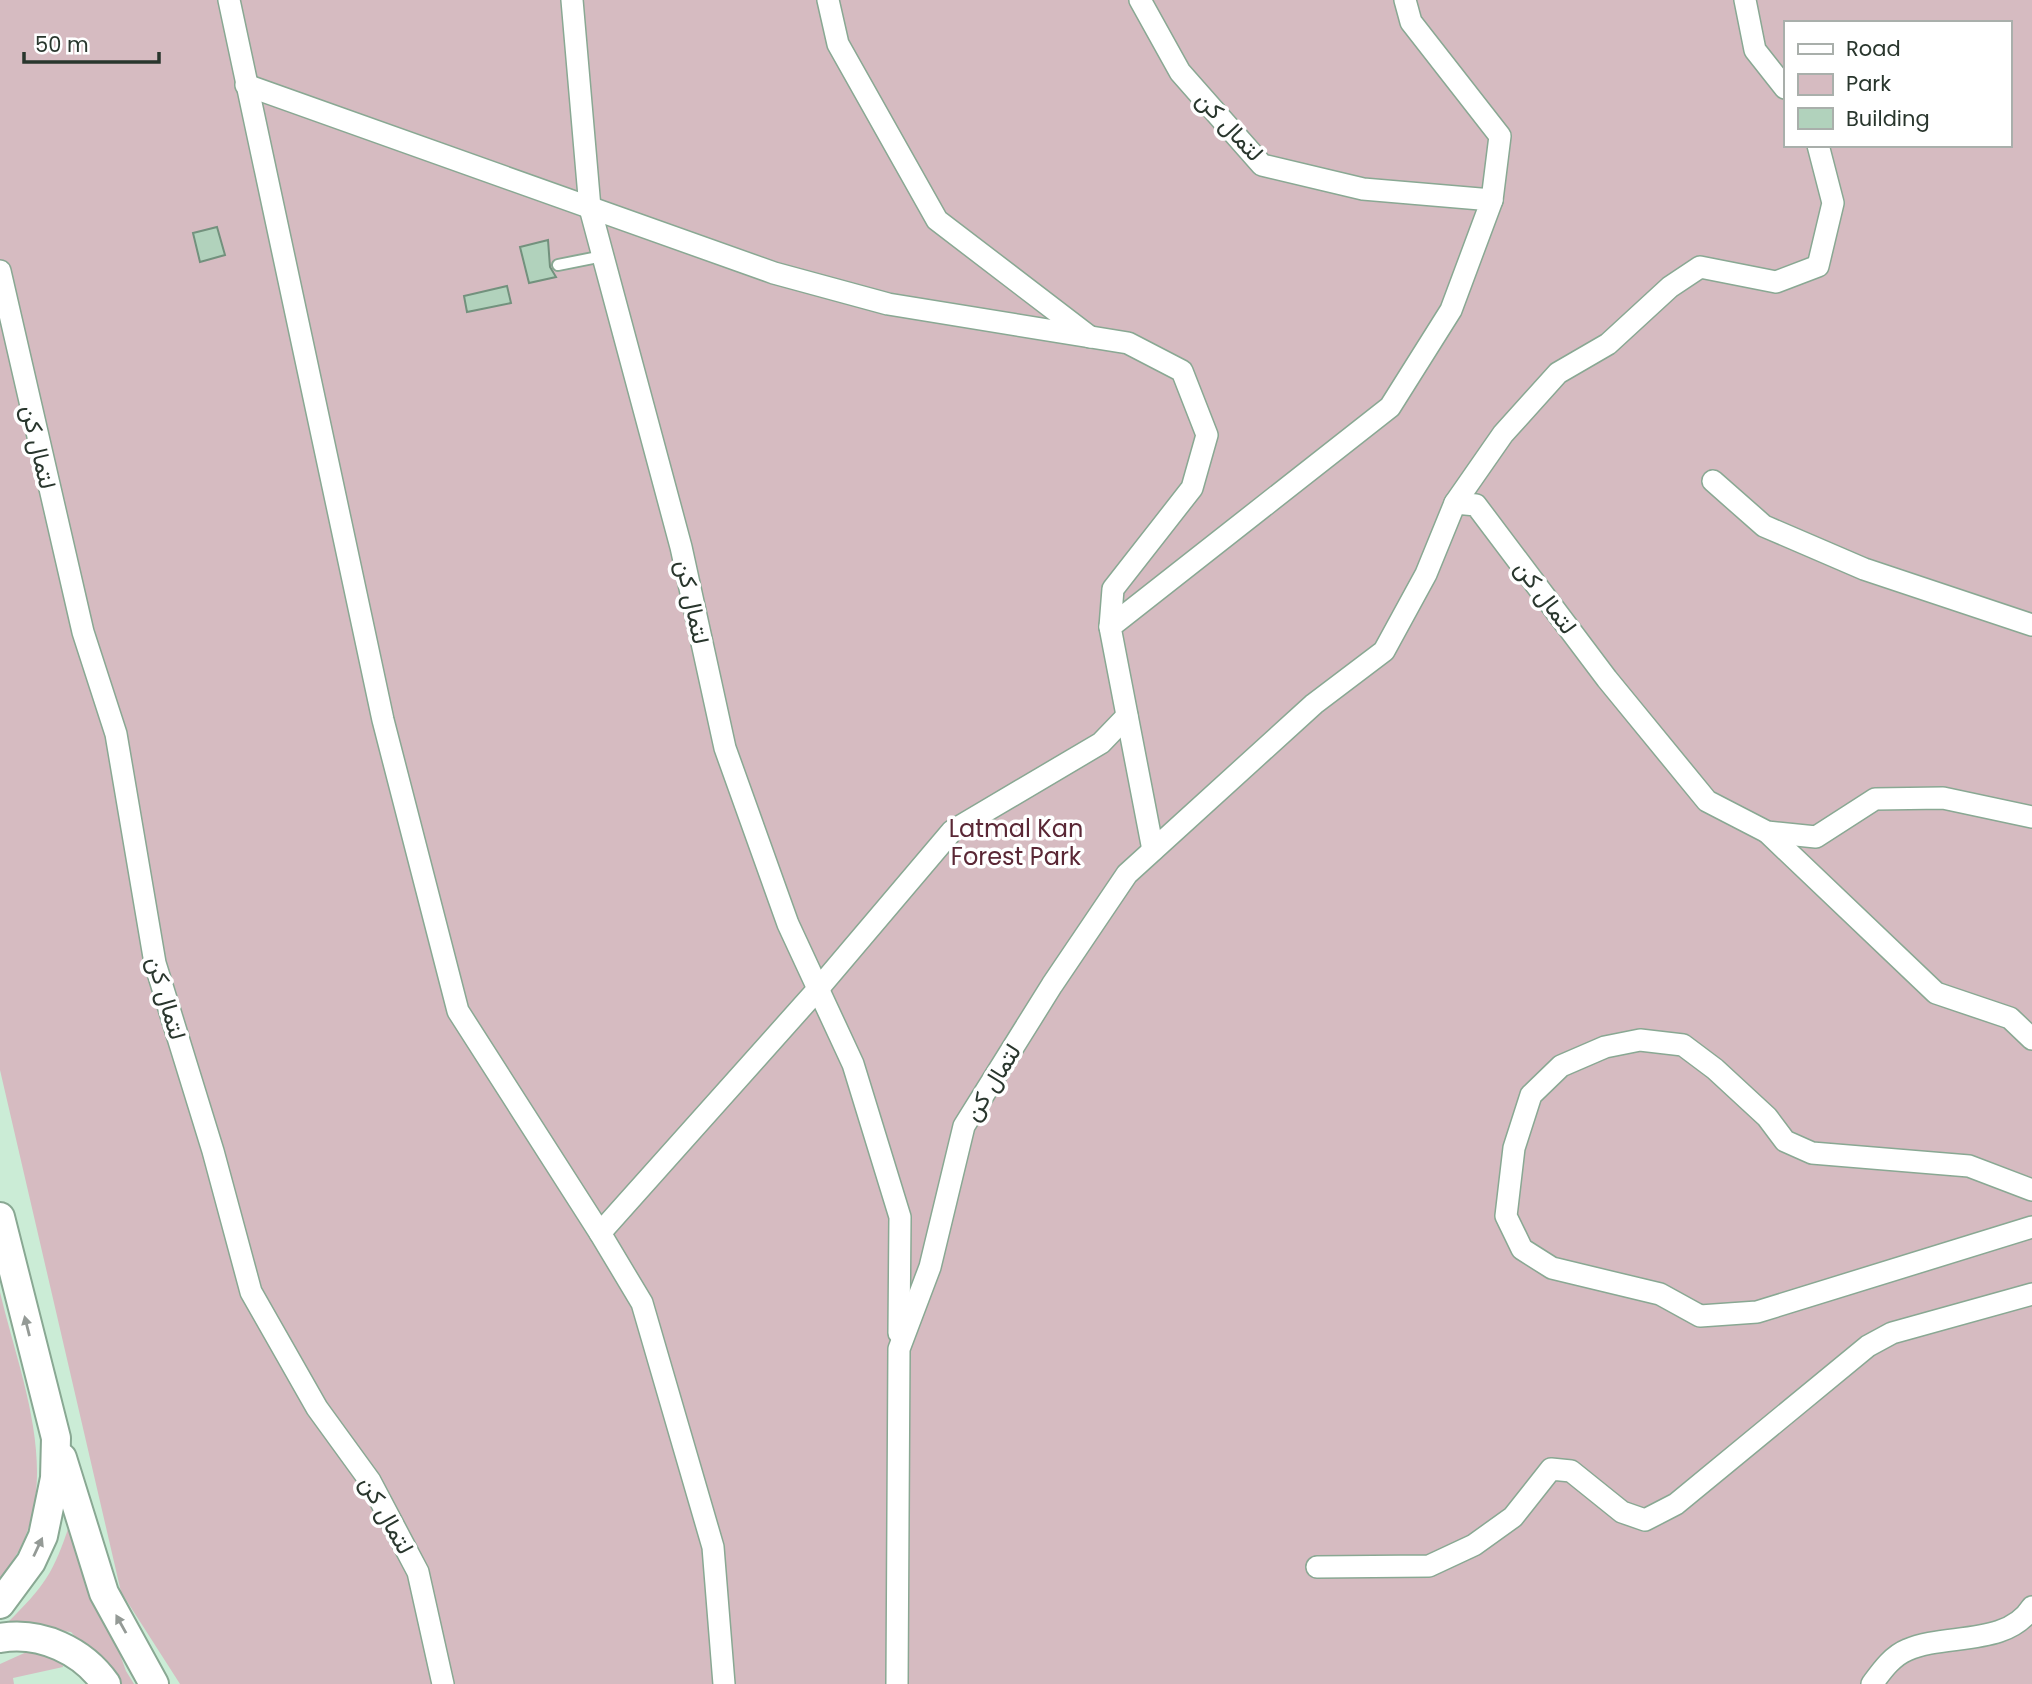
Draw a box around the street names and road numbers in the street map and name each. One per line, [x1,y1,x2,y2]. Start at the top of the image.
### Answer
street label: لتمال کن [1189,84,1271,168]
street label: لتمال کن [13,402,65,492]
street label: لتمال کن [1507,553,1585,641]
street label: لتمال کن [668,557,718,647]
street label: لتمال کن [139,952,195,1044]
street label: لتمال کن [955,1037,1029,1127]
street label: لتمال کن [352,1470,422,1560]

